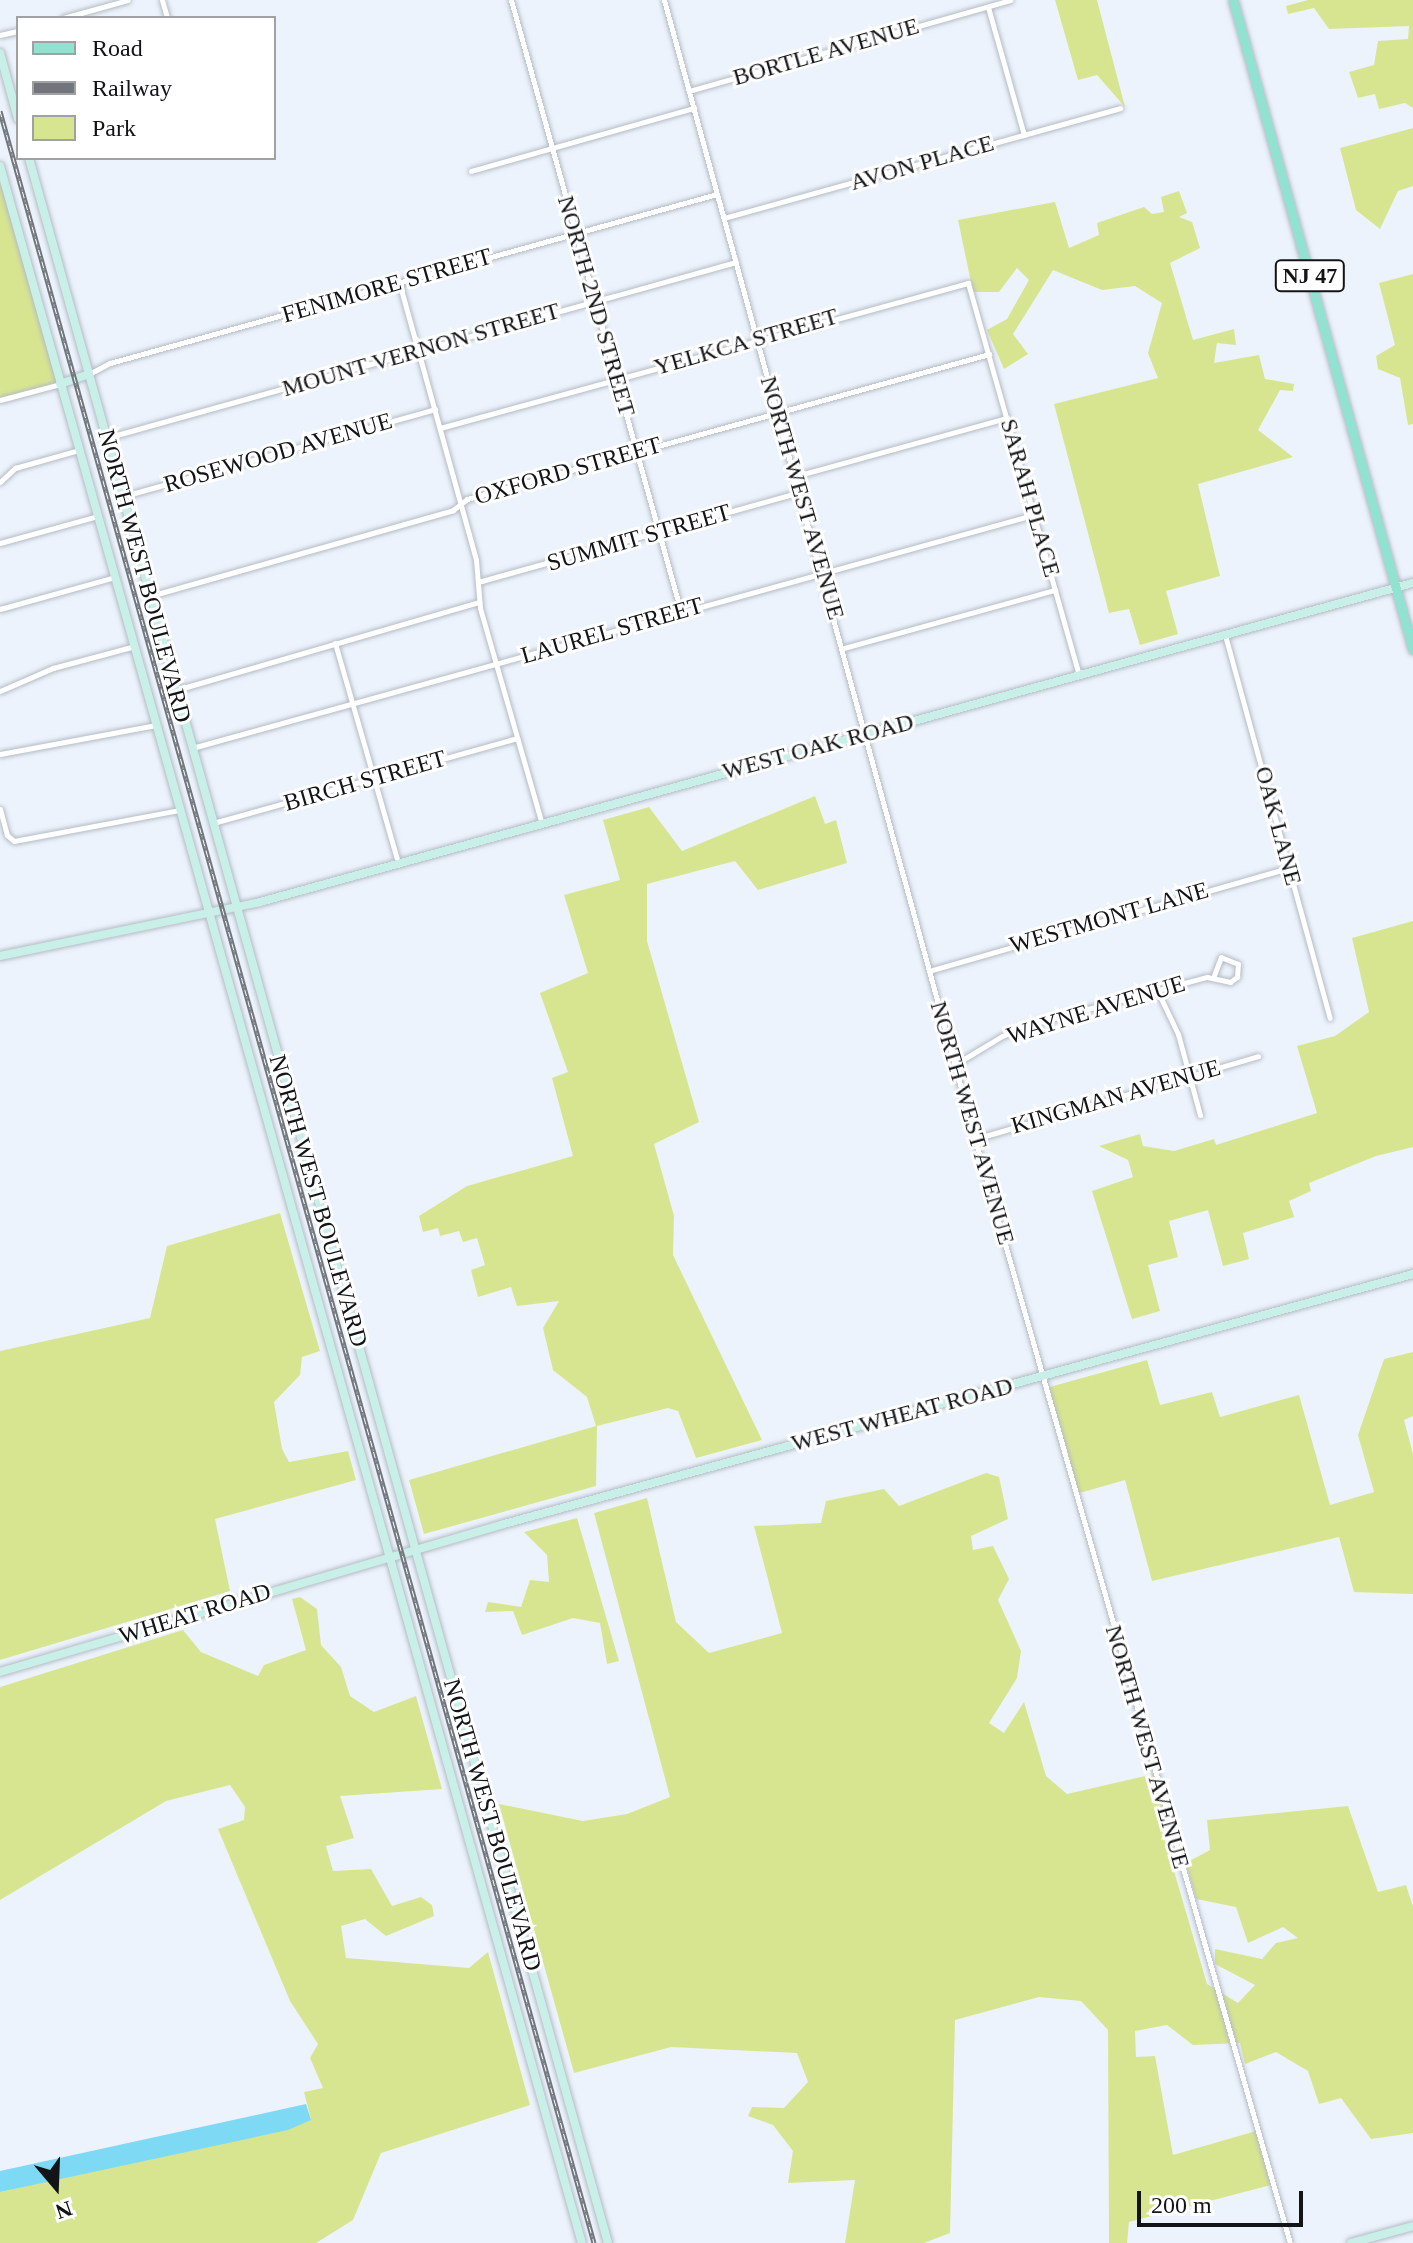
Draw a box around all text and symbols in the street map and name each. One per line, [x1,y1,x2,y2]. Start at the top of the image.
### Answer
street label: BORTLE AVENUE [729,11,923,93]
legend [16,16,276,160]
text: Road [92,35,143,61]
text: Railway [92,75,172,101]
text: Park [92,115,136,141]
street label: AVON PLACE [847,129,997,197]
street label: NORTH 2ND STREET [551,193,641,419]
street label: FENIMORE STREET [279,242,495,330]
road number: NJ 47 [1274,258,1346,294]
street label: MOUNT VERNON STREET [279,296,563,404]
street label: YELKCA STREET [650,302,842,382]
street label: NORTH WEST AVENUE [753,372,851,624]
street label: ROSEWOOD AVENUE [160,406,396,500]
street label: SARAH PLACE [994,416,1066,580]
street label: NORTH WEST BOULEVARD [91,426,197,726]
street label: OXFORD STREET [471,431,665,511]
street label: SUMMIT STREET [544,498,734,578]
street label: LAUREL STREET [517,591,707,671]
street label: WEST OAK ROAD [719,708,917,786]
street label: BIRCH STREET [281,744,449,818]
street label: OAK LANE [1248,763,1308,889]
street label: WESTMONT LANE [1006,876,1212,960]
street label: WAYNE AVENUE [1003,969,1189,1051]
street label: NORTH WEST AVENUE [923,997,1021,1249]
street label: NORTH WEST BOULEVARD [262,1051,374,1351]
street label: KINGMAN AVENUE [1007,1053,1225,1141]
street label: WEST WHEAT ROAD [788,1371,1016,1459]
street label: WHEAT ROAD [115,1577,275,1651]
street label: NORTH WEST AVENUE [1098,1621,1196,1873]
street label: NORTH WEST BOULEVARD [436,1675,548,1975]
north arrow [16,2147,96,2227]
scale bar [1141,2175,1307,2225]
text: 200 m [1151,2192,1212,2218]
text: N [52,2196,76,2225]

